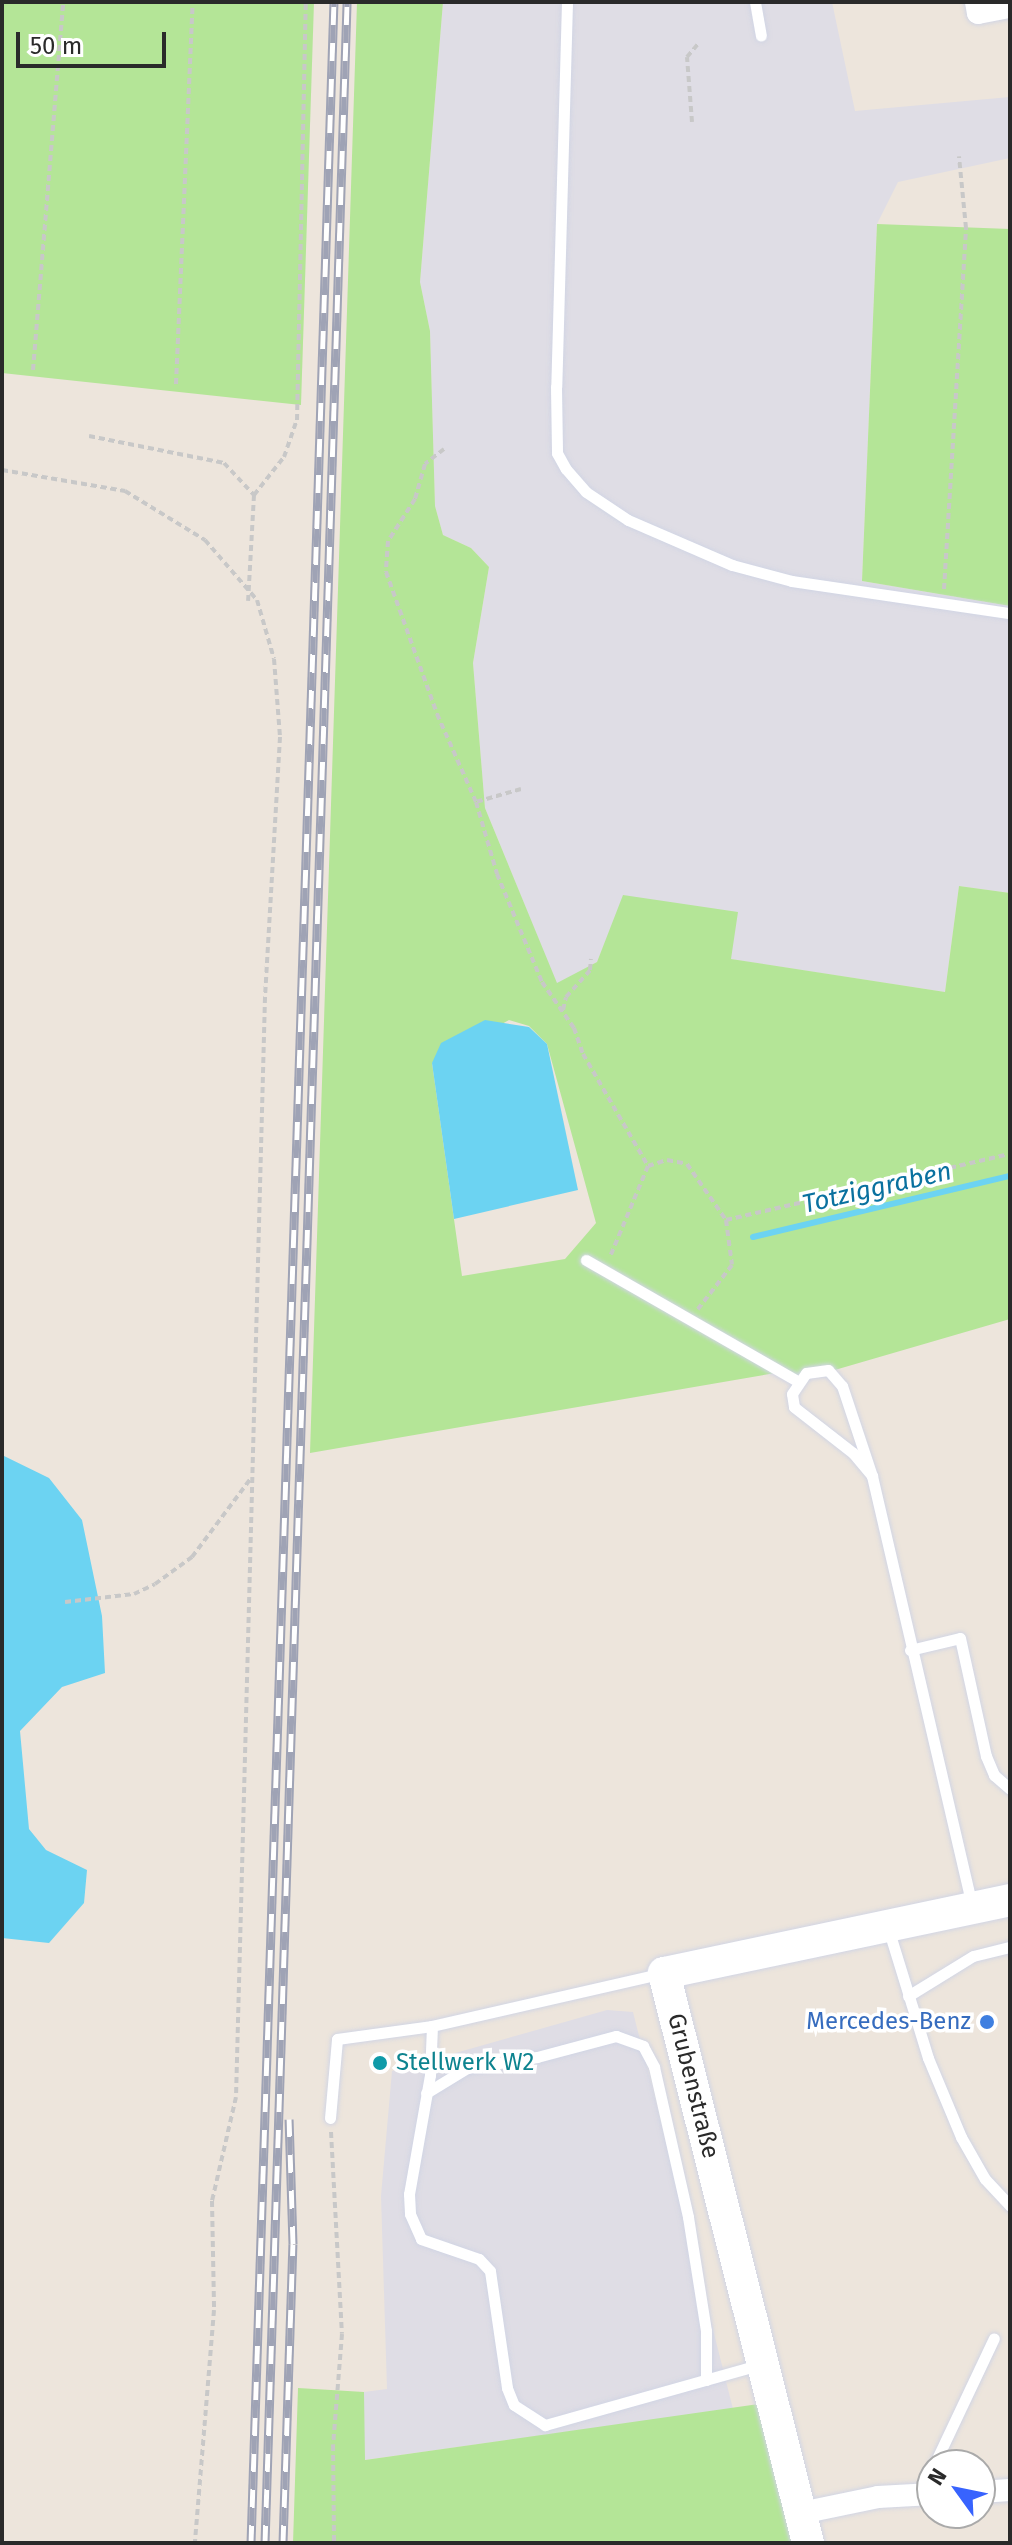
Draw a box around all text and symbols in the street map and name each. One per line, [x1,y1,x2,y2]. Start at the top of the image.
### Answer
scale bar [20,16,170,66]
text: 50 m [30,32,82,60]
water label: Totziggraben [799,1156,955,1220]
place label: Mercedes-Benz [806,2008,971,2036]
street label: Grubenstraße [661,2011,725,2161]
marker: Mercedes-Benz [978,2013,996,2031]
place label: Stellwerk W2 [396,2049,534,2077]
marker: Stellwerk W2 [371,2054,389,2072]
north arrow [916,2449,996,2529]
text: N [922,2463,952,2490]

